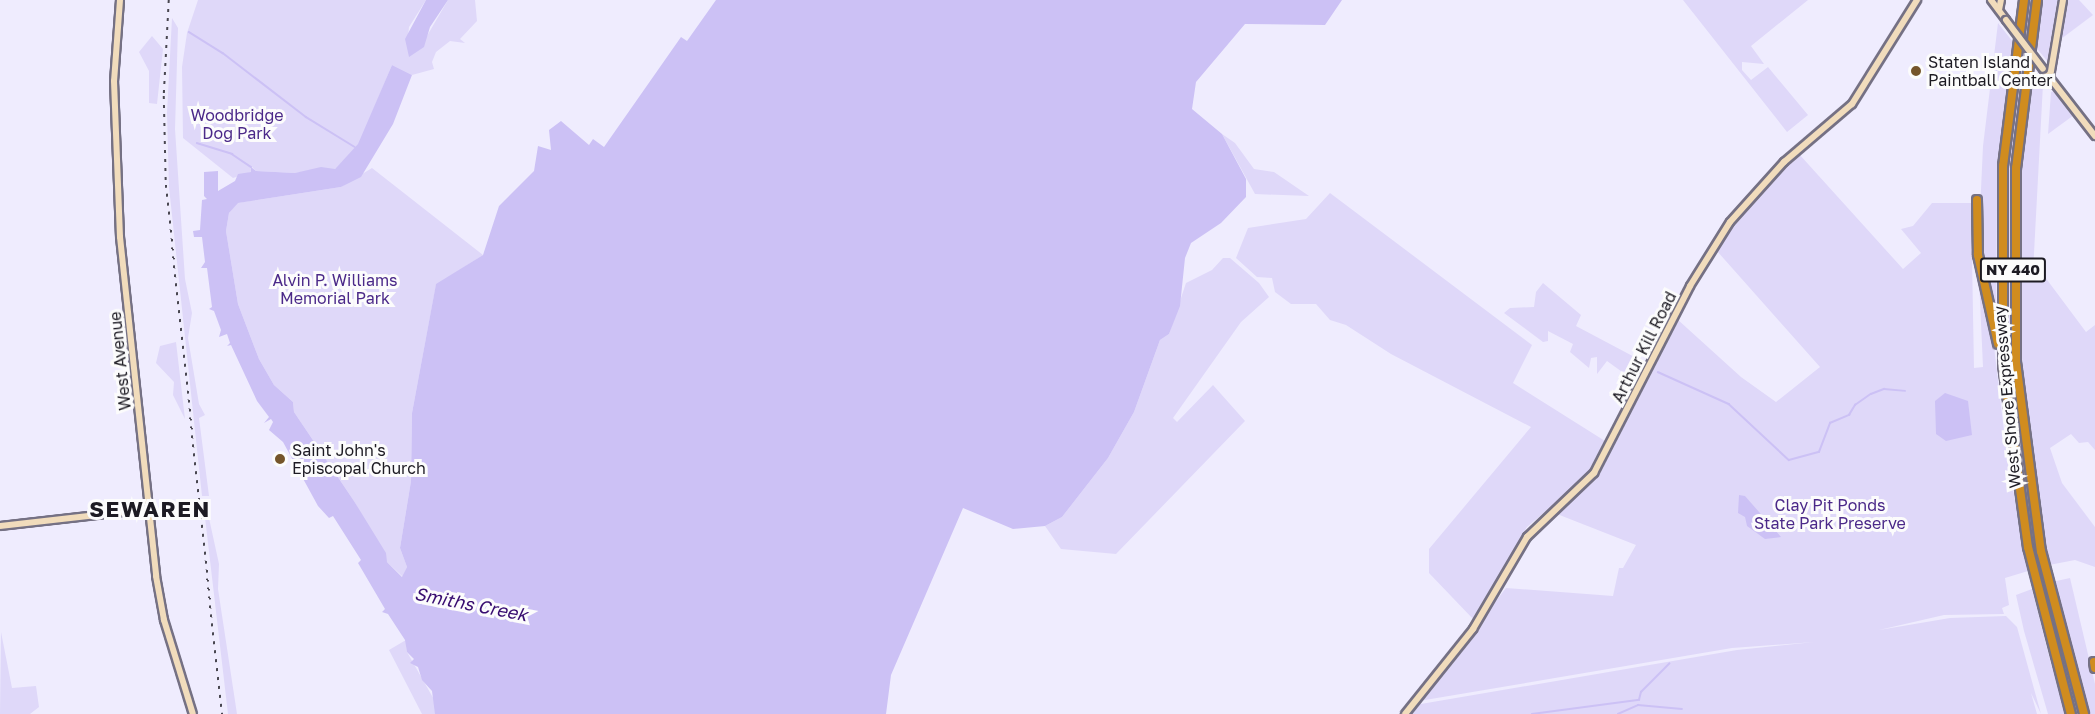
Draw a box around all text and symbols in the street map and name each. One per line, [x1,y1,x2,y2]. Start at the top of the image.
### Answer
place label: Staten Island Paintball Center [1928,52,2053,90]
marker: Staten Island Paintball Center [1909,64,1923,78]
park label: Woodbridge Dog Park [190,105,284,143]
road number: NY 440 [1978,258,2048,282]
park label: Alvin P. Williams Memorial Park [272,270,398,308]
street label: Arthur Kill Road [1608,288,1680,406]
street label: West Shore Expressway [1989,305,2025,489]
street label: West Avenue [105,311,135,411]
place label: Saint John's Episcopal Church [292,440,426,478]
marker: Saint John's Episcopal Church [273,452,287,466]
park label: Clay Pit Ponds State Park Preserve [1754,495,1906,533]
district label: SEWAREN [89,496,211,522]
water label: Smiths Creek [413,582,529,626]

